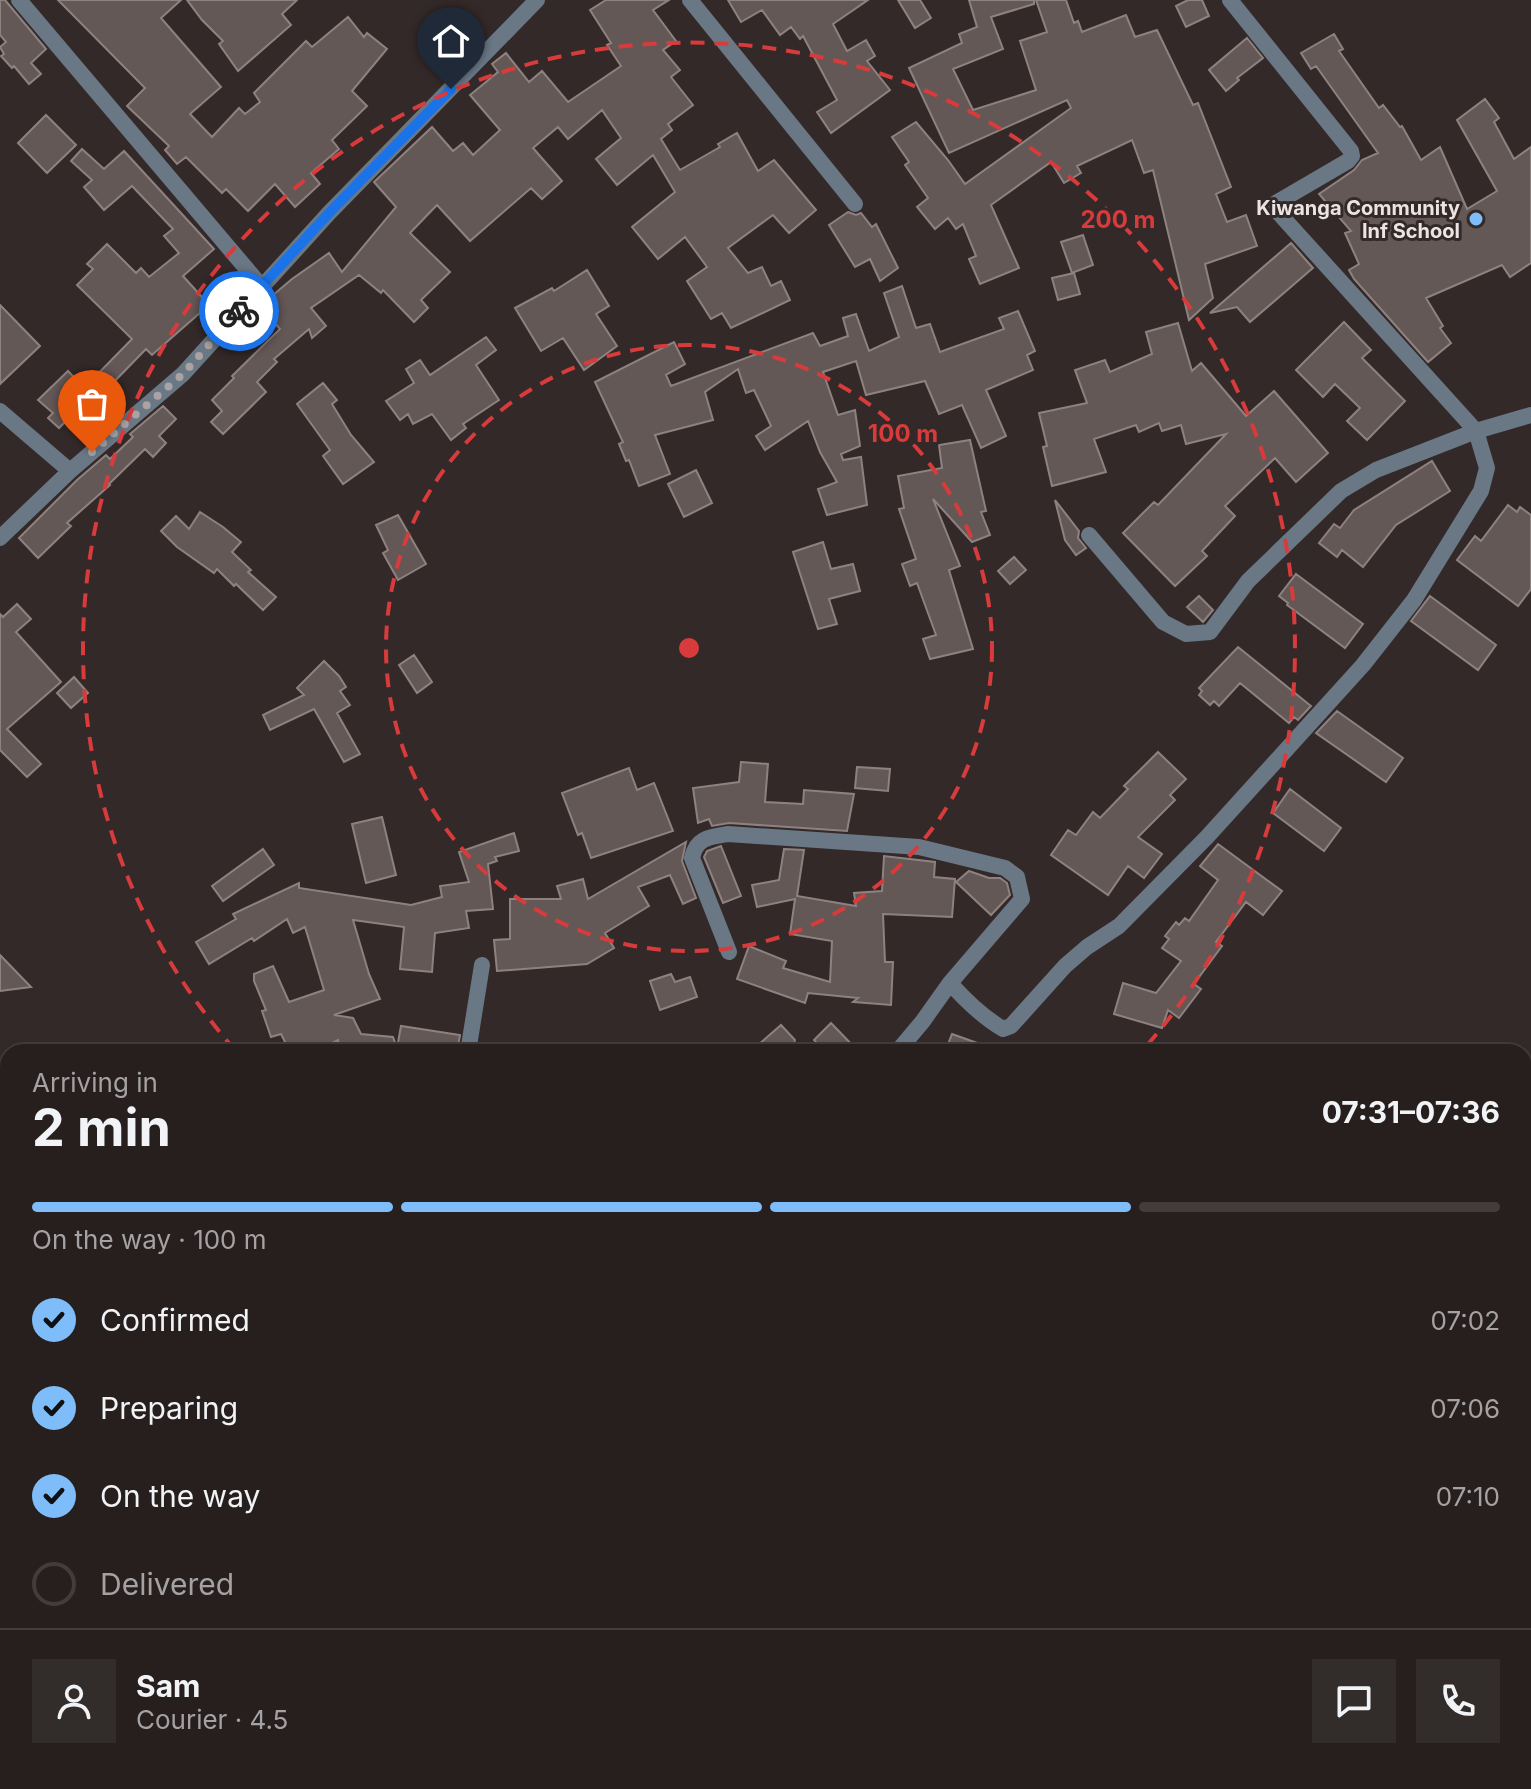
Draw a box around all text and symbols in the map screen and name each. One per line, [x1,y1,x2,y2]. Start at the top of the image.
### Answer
pin [417,7,485,89]
icon: home [429,19,473,63]
place label: Kiwanga Community Inf School [1256,196,1460,243]
text: 200 m [1080,205,1156,234]
marker: Kiwanga Community Inf School [1467,210,1485,228]
courier [199,271,279,351]
icon: bike [217,289,261,333]
pin [58,370,126,452]
icon: bag [70,382,114,426]
text: 100 m [868,419,938,448]
centre of rings [675,634,703,662]
text: Arriving in [32,1067,158,1098]
text: 07:31–07:36 [1322,1094,1500,1130]
text: 2 min [32,1096,171,1159]
text: On the way · 100 m [32,1224,267,1255]
icon: check [32,1298,76,1342]
text: Confirmed [100,1302,250,1338]
text: 07:02 [1431,1305,1500,1336]
icon: check [32,1386,76,1430]
text: Preparing [100,1390,238,1426]
text: 07:06 [1430,1393,1500,1424]
icon: check [32,1474,76,1518]
text: On the way [100,1478,260,1514]
text: 07:10 [1436,1481,1500,1512]
text: Delivered [100,1566,234,1602]
button: person [32,1659,116,1743]
button: chat [1312,1659,1396,1743]
button: phone [1416,1659,1500,1743]
text: Sam [136,1668,200,1704]
text: Courier · 4.5 [136,1704,288,1735]

